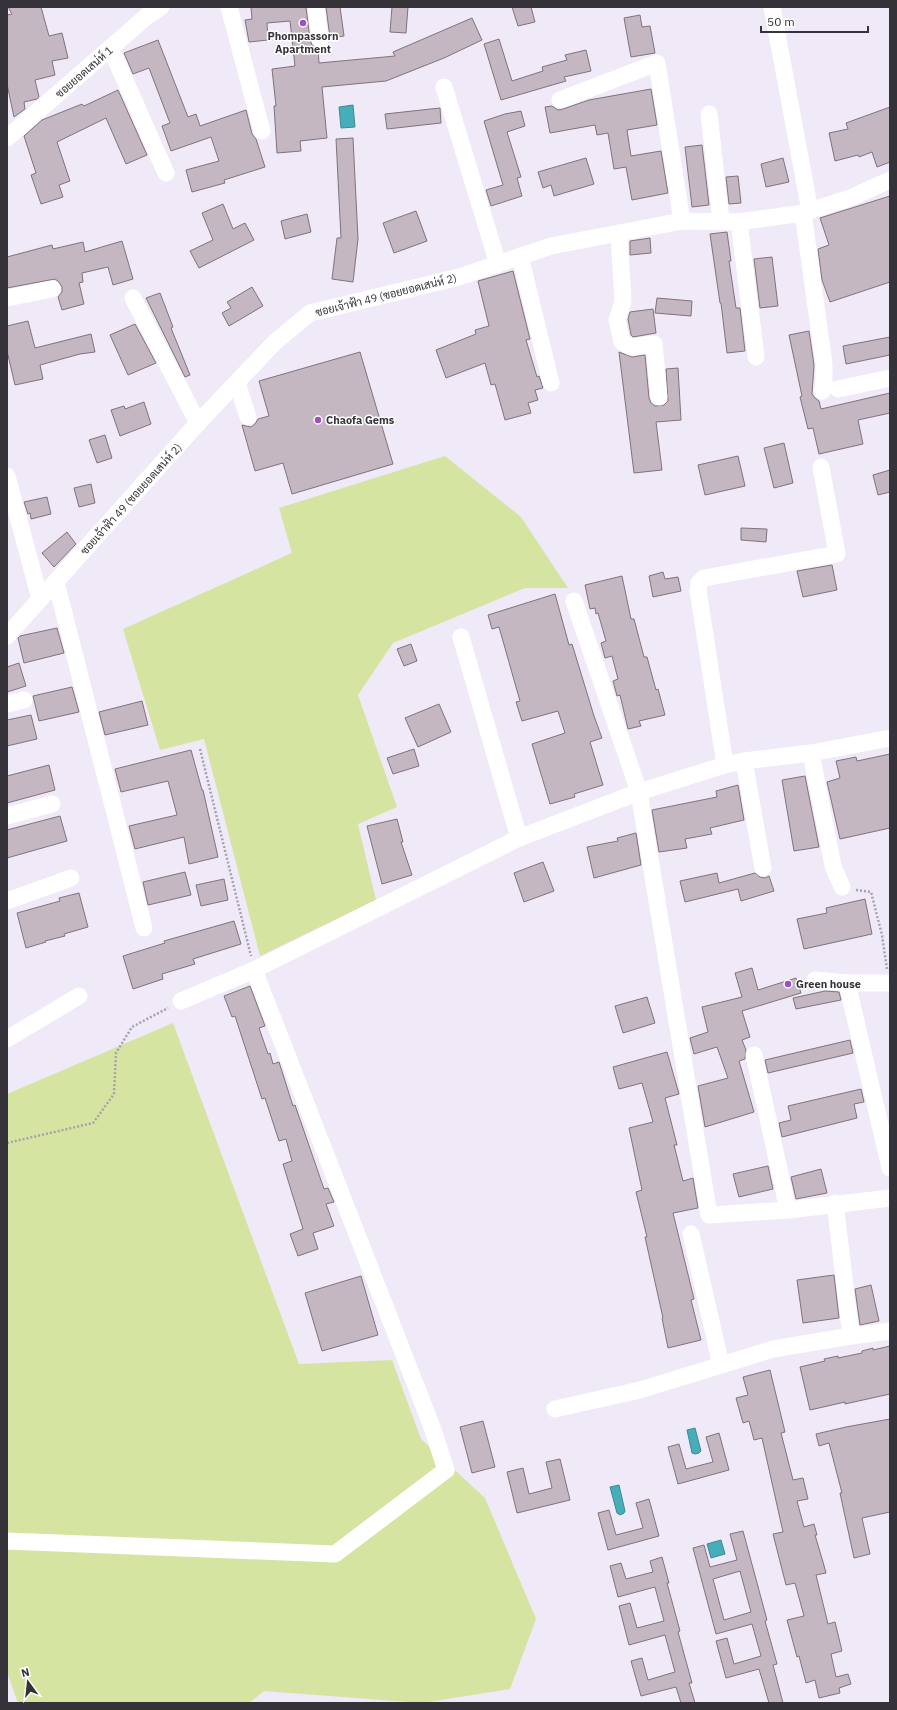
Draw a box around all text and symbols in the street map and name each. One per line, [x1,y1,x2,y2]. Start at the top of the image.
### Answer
scale bar [761,8,868,34]
text: 50 m [767,14,795,29]
marker: Phompassorn Apartment [298,18,308,28]
place label: Phompassorn Apartment [268,29,338,56]
street label: ซอยยอดเสน่ห์ 1 [52,42,116,101]
street label: ซอยเจ้าฟ้า 49 (ซอยยอดเสน่ห์ 2) [314,270,458,319]
place label: Chaofa Gems [326,413,395,427]
marker: Chaofa Gems [313,415,323,425]
street label: ซอยเจ้าฟ้า 49 (ซอยยอดเสน่ห์ 2) [76,440,185,558]
place label: Green house [796,977,861,991]
marker: Green house [783,979,793,989]
north arrow [8,1662,48,1702]
text: N [20,1665,31,1680]

